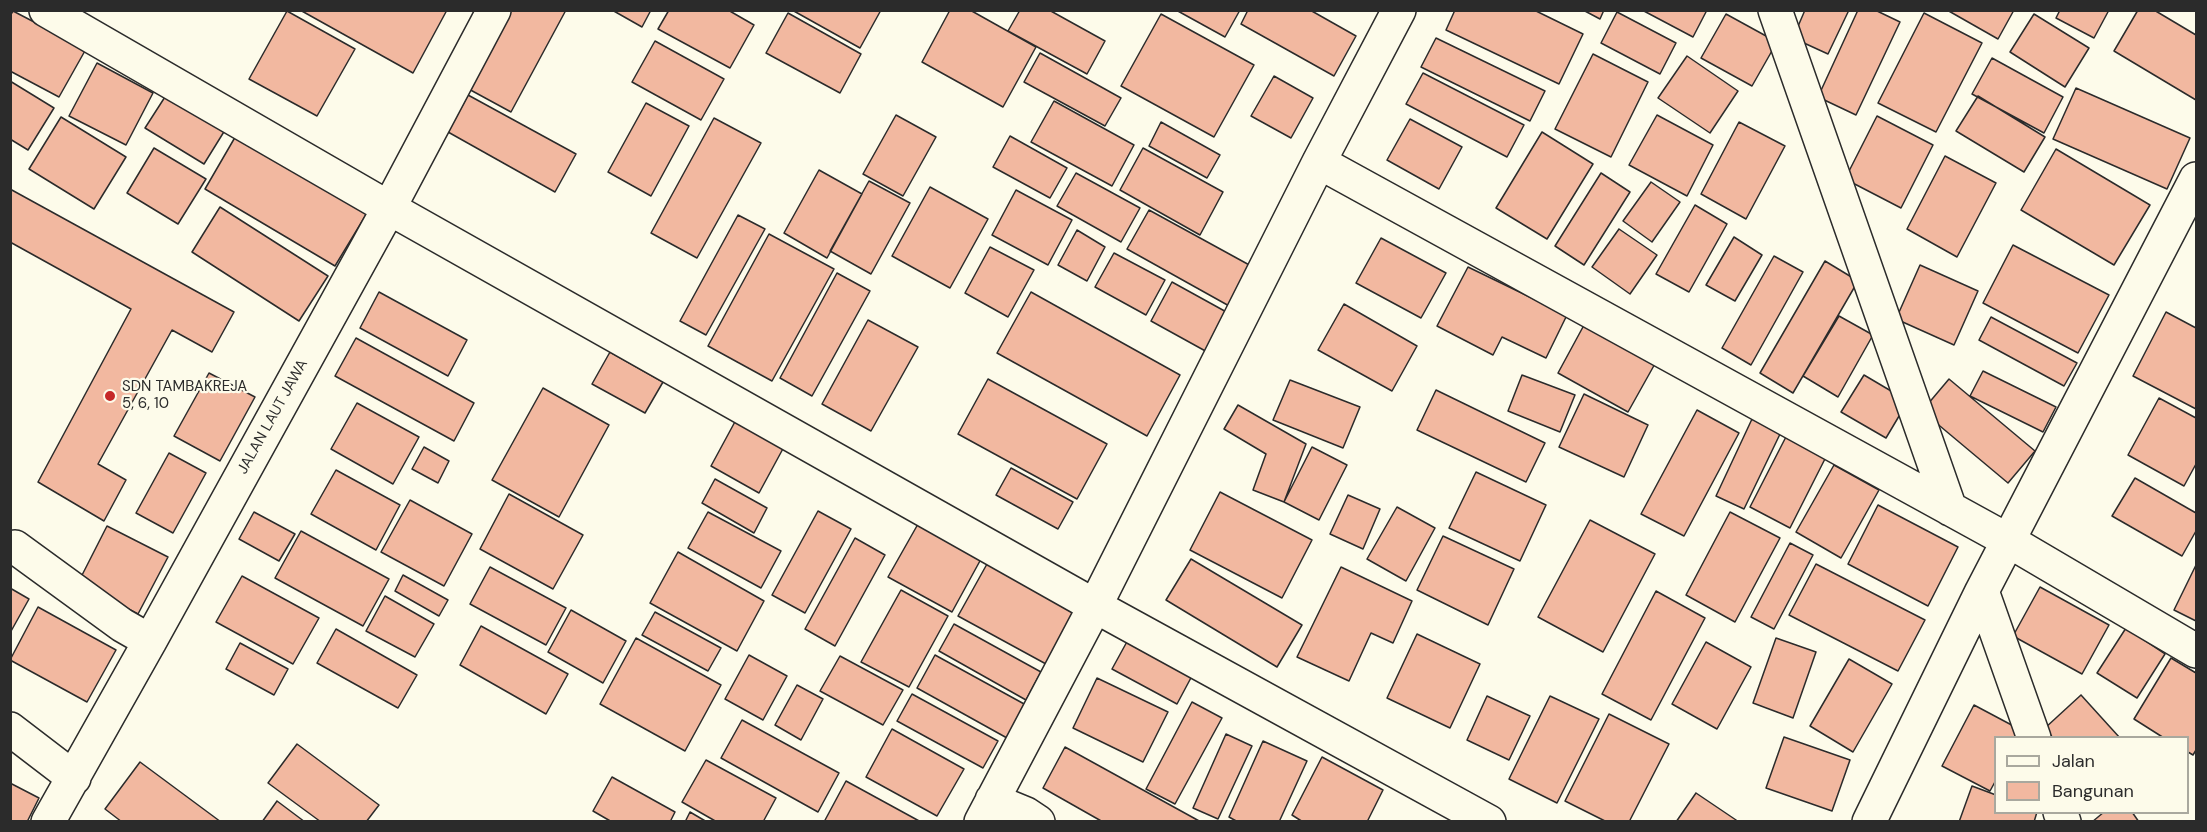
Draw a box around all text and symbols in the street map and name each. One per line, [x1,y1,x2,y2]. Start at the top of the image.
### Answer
street label: JALAN LAUT JAWA [234,357,312,477]
place label: SDN TAMBAKREJA 5, 6, 10 [122,378,247,413]
marker: SDN TAMBAKREJA 5, 6, 10 [103,389,117,403]
legend [1994,736,2189,814]
text: Jalan [2052,749,2095,773]
text: Bangunan [2052,779,2134,803]

